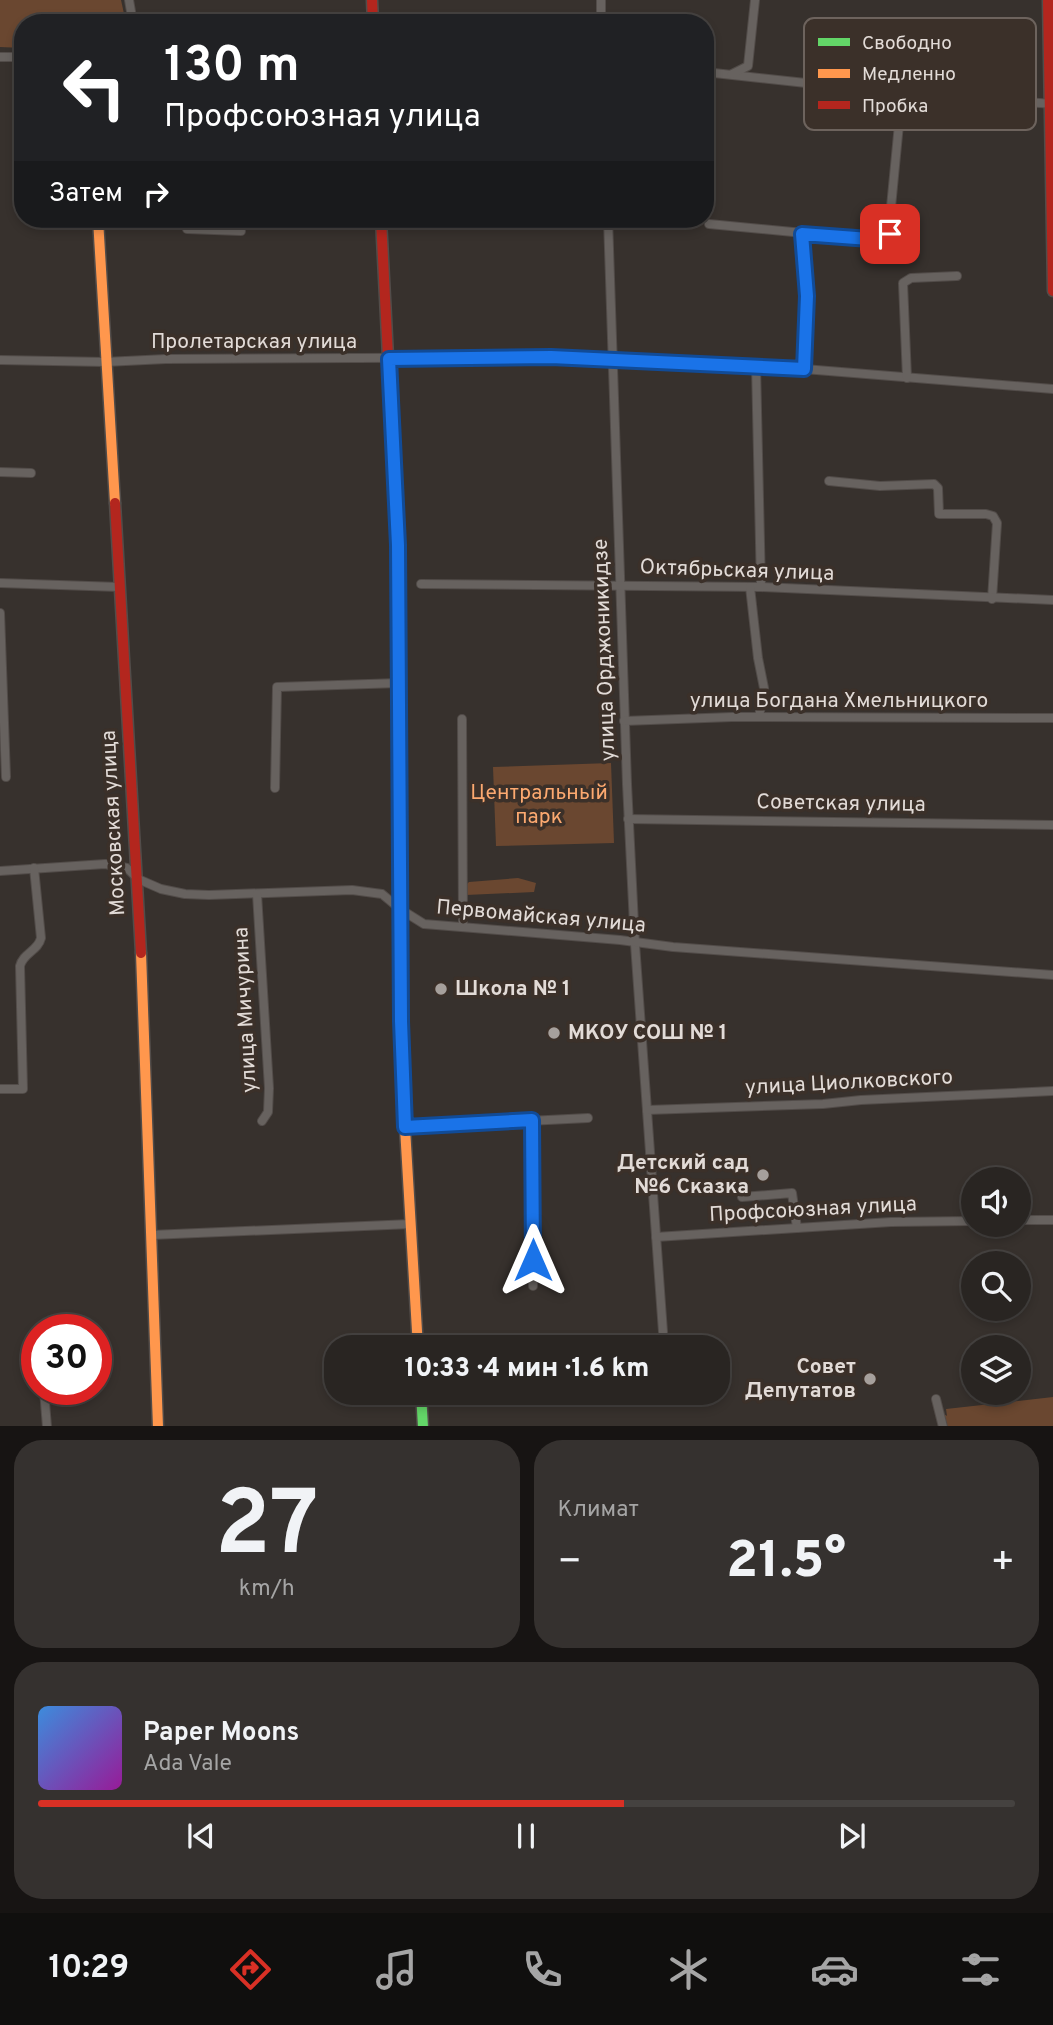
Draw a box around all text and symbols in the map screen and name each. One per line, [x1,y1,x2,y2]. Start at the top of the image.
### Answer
legend [804,18,1036,130]
text: Свободно [862,32,952,56]
text: 130 m [164,37,300,99]
icon: left [49,42,140,133]
text: Медленно [862,63,956,87]
text: Пробка [862,95,928,119]
text: Профсоюзная улица [164,98,481,138]
icon: right [137,175,175,213]
text: Затем [49,178,123,211]
pin [860,204,920,264]
icon: arrive [871,215,909,253]
street label: Пролетарская улица [151,329,357,356]
street label: улица Орджоникидзе [588,538,622,762]
street label: Октябрьская улица [639,554,835,588]
street label: улица Богдана Хмельницкого [690,688,988,715]
street label: Московская улица [96,730,132,916]
park label: Центральный парк [470,780,608,831]
street label: Советская улица [756,789,926,819]
street label: Первомайская улица [435,894,647,940]
street label: улица Мичурина [228,926,264,1094]
place label: Школа № 1 [455,976,570,1003]
marker: Школа № 1 [433,981,449,997]
place label: МКОУ СОШ № 1 [568,1020,727,1047]
marker: МКОУ СОШ № 1 [546,1025,562,1041]
street label: улица Циолковского [744,1064,954,1102]
place label: Детский сад №6 Сказка [617,1150,749,1201]
marker: Детский сад №6 Сказка [755,1167,771,1183]
map controls [961,1167,1031,1405]
button: sound [961,1167,1031,1237]
street label: Профсоюзная улица [709,1191,917,1229]
position arrow [496,1223,570,1297]
button: search [961,1251,1031,1321]
speed limit sign: 30 [21,1314,112,1405]
button: layers [961,1335,1031,1405]
text: 10:33 · 4 мин · 1.6 km [405,1353,649,1386]
place label: Совет Депутатов [745,1354,856,1405]
marker: Совет Депутатов [862,1371,878,1387]
text: 27 [215,1472,319,1587]
text: Климат [558,1496,639,1525]
text: 21.5° [726,1530,846,1596]
text: − [558,1539,582,1588]
text: + [990,1539,1015,1588]
text: km/h [239,1575,295,1604]
text: Paper Moons [143,1717,299,1750]
text: Ada Vale [143,1750,232,1779]
icon: previous [182,1817,220,1855]
icon: pause [507,1817,545,1855]
icon: next [833,1817,871,1855]
icon: directions [226,1945,275,1994]
icon: music [372,1945,421,1994]
icon: phone [518,1945,567,1994]
icon: climate [664,1945,713,1994]
icon: car [810,1945,859,1994]
icon: filters [956,1945,1005,1994]
text: 10:29 [48,1949,129,1989]

